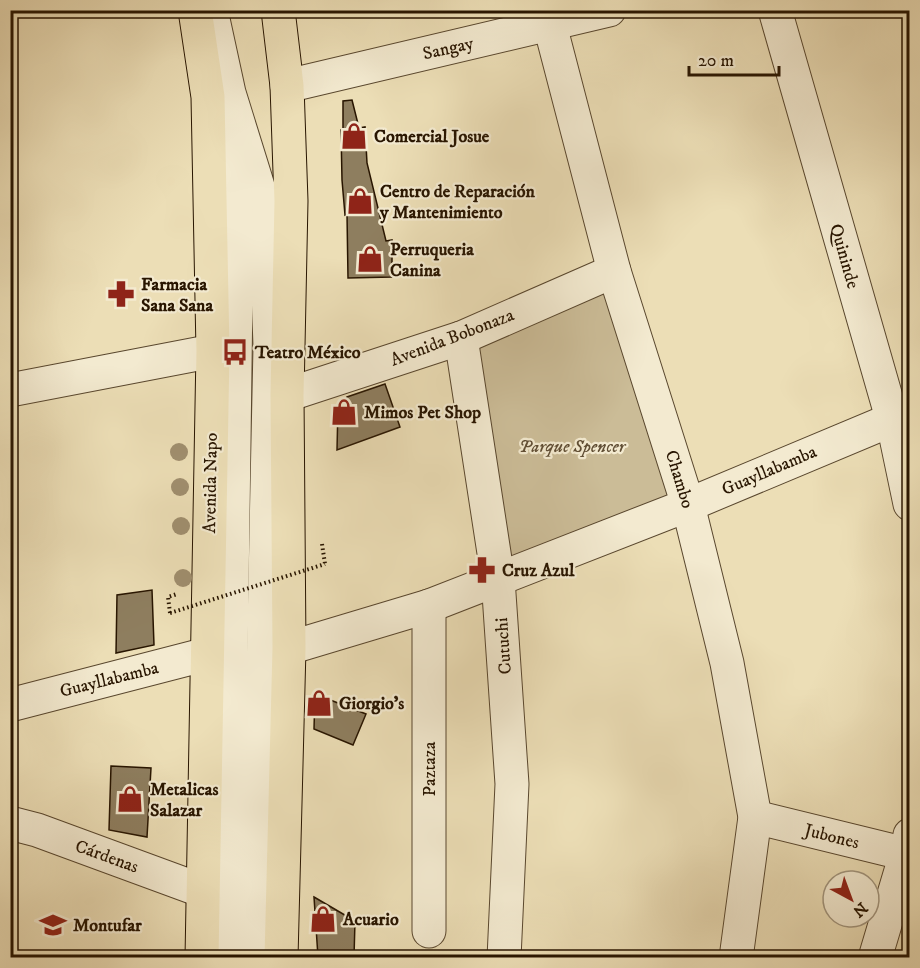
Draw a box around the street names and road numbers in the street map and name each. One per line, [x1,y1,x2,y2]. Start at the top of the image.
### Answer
street label: Sangay [421,32,476,65]
street label: Quininde [824,221,864,291]
street label: Avenida Bobonaza [387,304,518,372]
street label: Avenida Napo [199,432,223,534]
street label: Guayllabamba [719,441,821,501]
street label: Chambo [660,448,698,511]
street label: Cutuchi [491,617,517,675]
street label: Guayllabamba [58,657,161,703]
street label: Paztaza [419,741,441,796]
street label: Jubones [800,819,861,854]
street label: Cárdenas [72,835,141,879]

